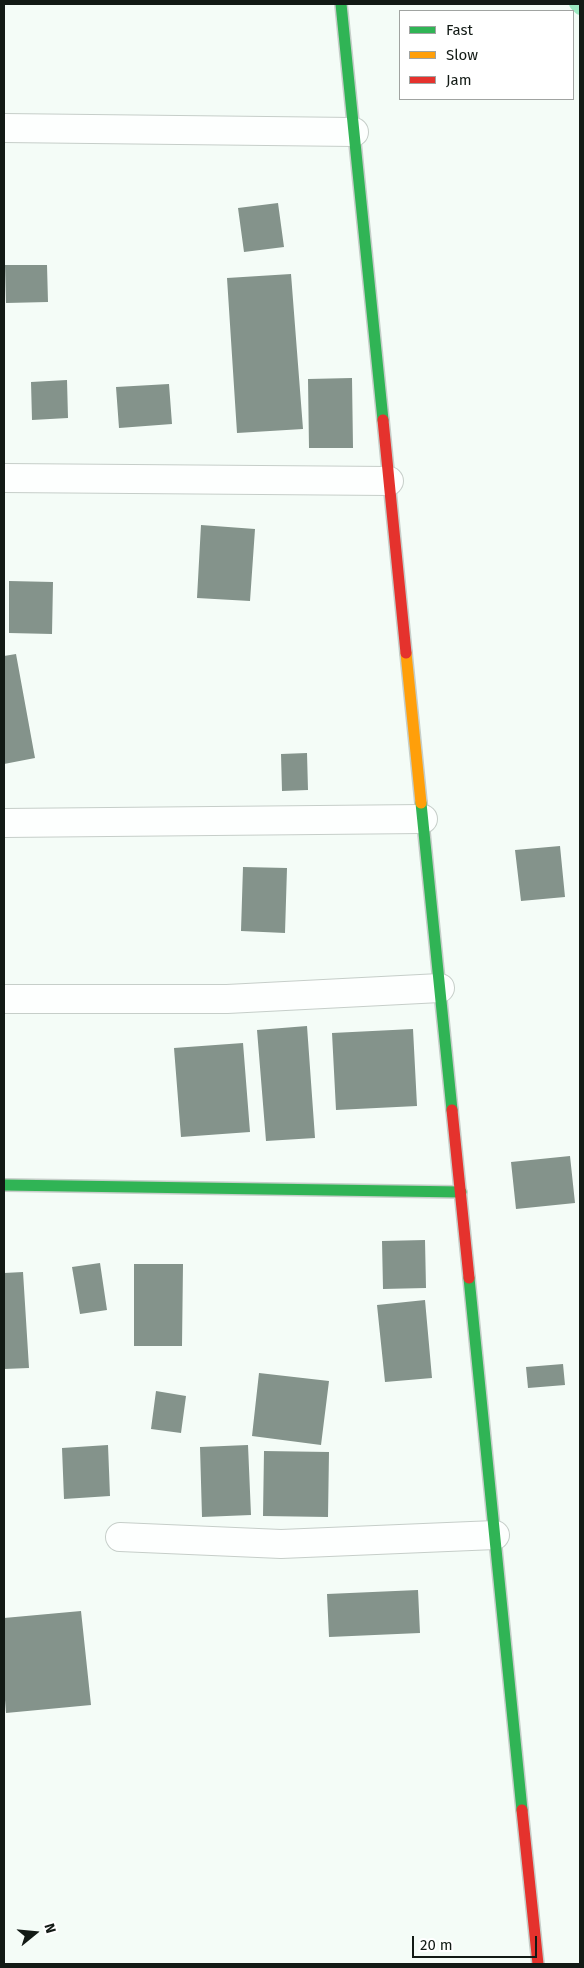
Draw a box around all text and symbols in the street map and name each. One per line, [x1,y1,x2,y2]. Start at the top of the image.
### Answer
legend [399,10,574,100]
text: Fast [446,21,473,39]
text: Slow [446,46,478,64]
text: Jam [446,71,472,89]
north arrow [10,1908,60,1958]
text: N [40,1922,59,1935]
scale bar [414,1926,539,1958]
text: 20 m [420,1936,453,1954]

